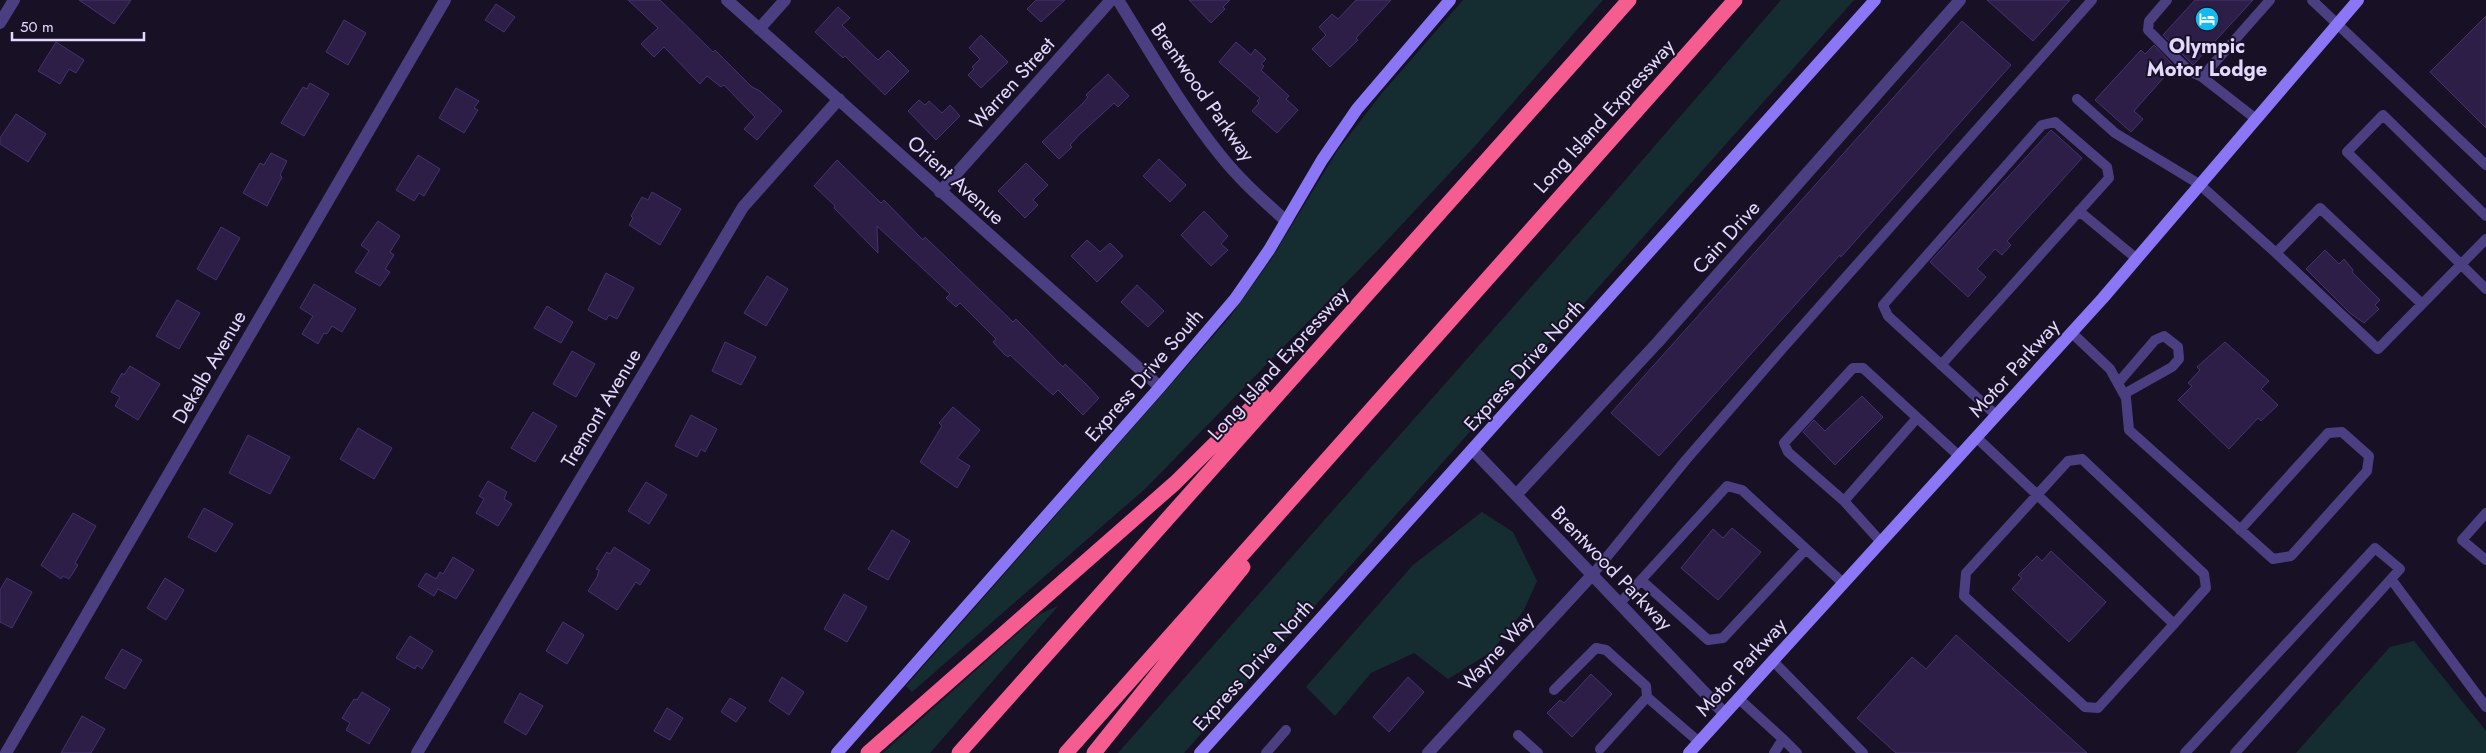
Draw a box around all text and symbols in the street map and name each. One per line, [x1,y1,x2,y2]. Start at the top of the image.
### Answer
hotel icon: Olympic Motor Lodge [2194,6,2220,32]
scale bar [12,10,145,42]
text: 50 m [20,16,54,38]
street label: Brentwood Parkway [1144,17,1262,168]
street label: Warren Street [963,31,1062,136]
place label: Olympic Motor Lodge [2147,32,2267,84]
street label: Long Island Expressway [1527,33,1682,200]
street label: Orient Avenue [901,129,1011,232]
street label: Cain Drive [1686,194,1767,280]
street label: Long Island Expressway [1201,280,1356,447]
street label: Express Drive North [1457,293,1592,438]
street label: Express Drive South [1078,302,1210,448]
street label: Dekalb Avenue [165,305,254,429]
street label: Motor Parkway [1962,313,2067,424]
street label: Tremont Avenue [554,343,649,473]
street label: Brentwood Parkway [1544,499,1679,637]
street label: Express Drive North [1186,593,1321,738]
street label: Wayne Way [1452,605,1541,697]
street label: Motor Parkway [1689,612,1794,723]

